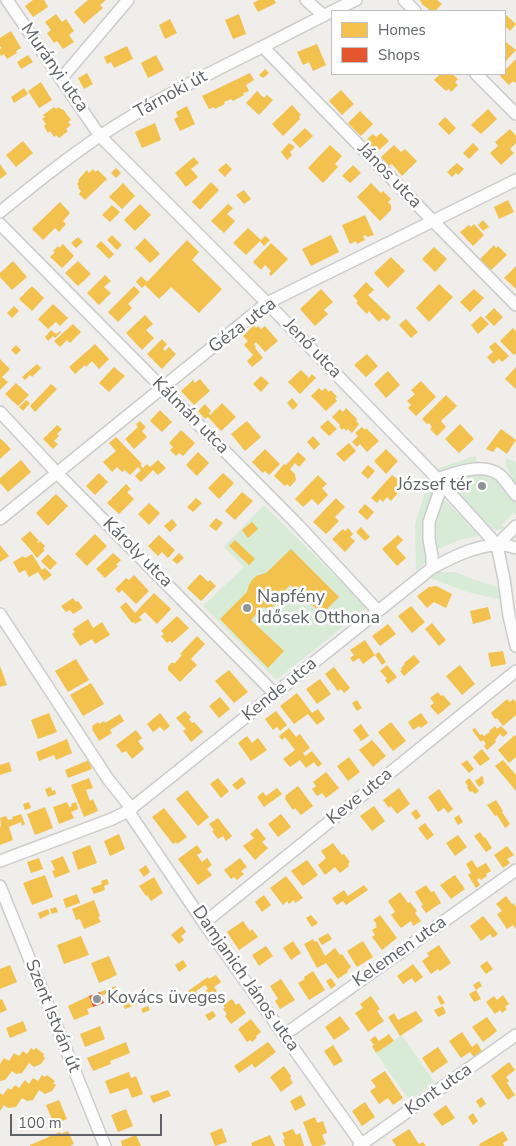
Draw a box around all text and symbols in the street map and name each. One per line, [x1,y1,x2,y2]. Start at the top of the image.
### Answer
legend [331,10,506,75]
street label: Murányi utca [15,19,93,117]
text: Homes [378,20,426,40]
text: Shops [378,45,420,65]
street label: Tárnoki út [131,66,211,124]
street label: János utca [352,139,426,213]
street label: Géza utca [205,294,281,358]
street label: Jenő utca [278,315,346,383]
street label: Kálmán utca [147,373,233,459]
place label: József tér [397,475,472,497]
marker: József tér [476,480,488,492]
street label: Károly utca [97,513,177,593]
place label: Napfény Idősek Otthona [257,587,380,630]
marker: Napfény Idősek Otthona [241,602,253,614]
street label: Kende utca [238,653,322,727]
street label: Keve utca [323,764,397,830]
street label: Damjanich János utca [187,902,303,1056]
street label: Kelemen utca [349,912,451,992]
street label: Szent István út [20,957,84,1075]
place label: Kovács üveges [107,988,226,1010]
marker: Kovács üveges [91,993,103,1005]
street label: Kont utca [402,1059,476,1121]
scale bar [12,1104,165,1136]
text: 100 m [18,1113,62,1133]

